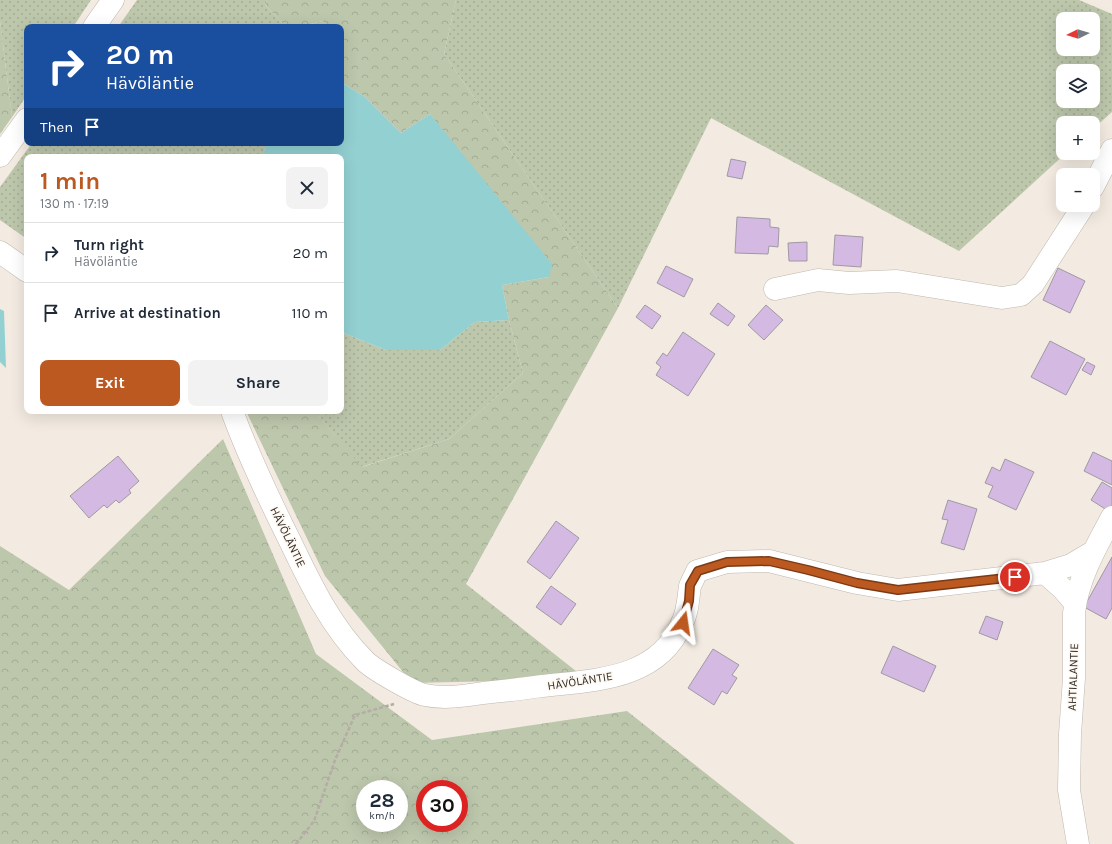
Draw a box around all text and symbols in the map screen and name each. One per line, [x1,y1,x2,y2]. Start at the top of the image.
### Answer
north arrow [1056,12,1100,56]
map controls [1056,12,1100,212]
text: 20 m [106,38,174,71]
icon: right [40,40,92,92]
button: layers [1056,64,1100,108]
text: Hävöläntie [106,72,194,94]
icon: arrive [81,116,103,138]
button: + [1056,116,1100,160]
text: Then [40,118,73,136]
text: 1 min [40,167,100,195]
button: close [286,167,328,209]
button: − [1056,168,1100,212]
text: 130 m · 17:19 [40,196,109,211]
text: Turn right [74,236,144,254]
icon: right [40,242,62,264]
text: 20 m [293,244,328,262]
text: Hävöläntie [74,254,138,269]
icon: arrive [40,302,62,324]
text: Arrive at destination [74,304,221,322]
text: 110 m [292,304,328,322]
button: Exit [40,360,180,406]
button: Share [188,360,328,406]
street label: HÄVÖLÄNTIE [267,504,309,570]
pin [998,560,1032,594]
icon: arrive [1004,566,1026,588]
position arrow [662,602,704,644]
street label: AHTIALANTIE [1065,643,1081,711]
street label: HÄVÖLÄNTIE [546,669,614,693]
speed limit sign: 30 [416,780,468,832]
text: 28 [369,789,395,812]
text: km/h [369,810,395,822]

